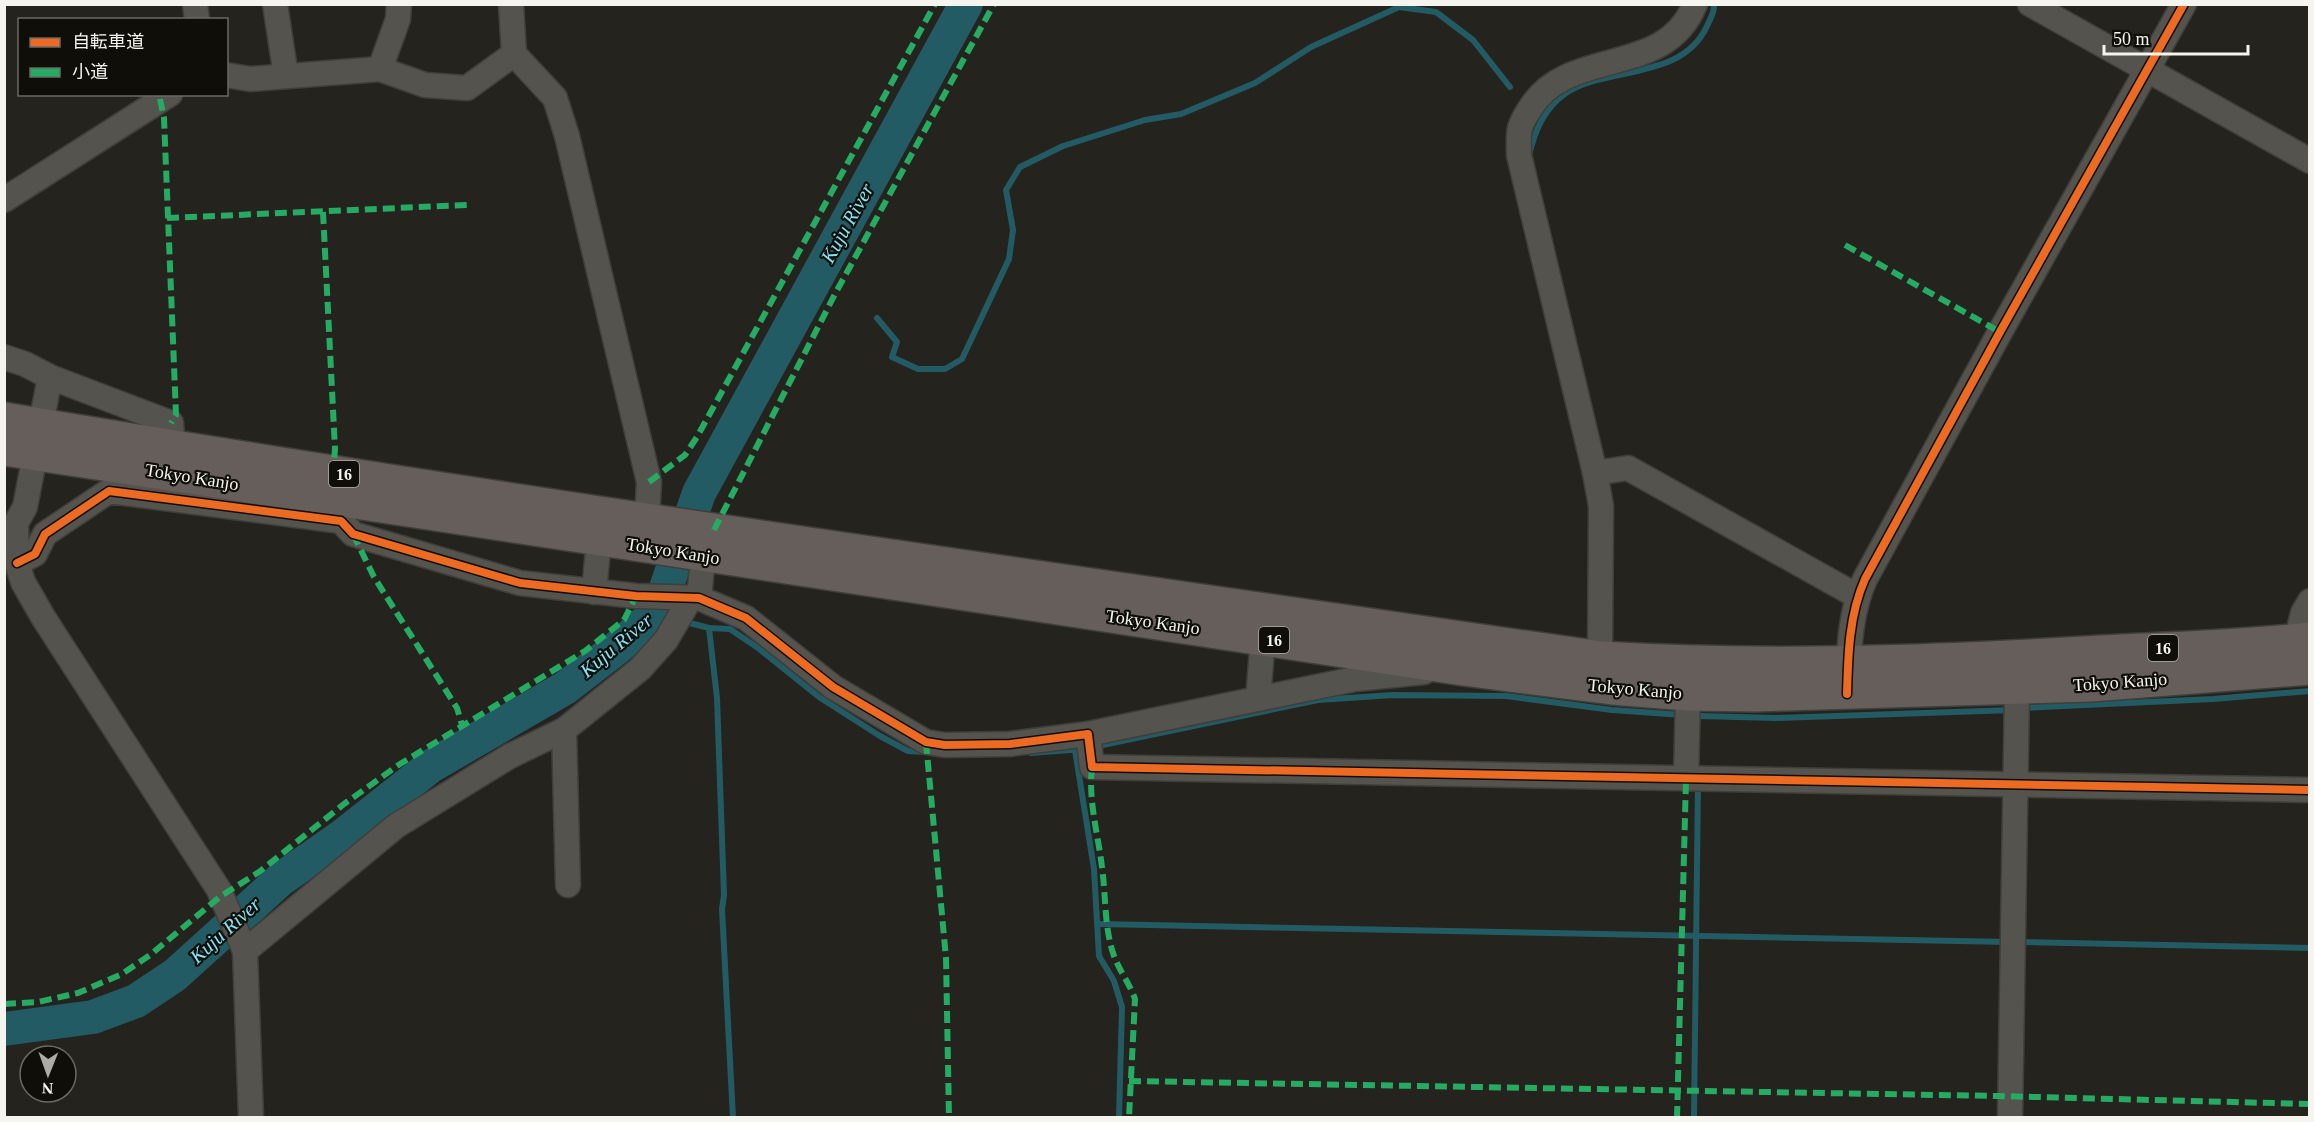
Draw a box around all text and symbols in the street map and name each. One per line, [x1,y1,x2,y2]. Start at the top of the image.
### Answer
legend [18,18,228,96]
scale bar [2104,18,2248,56]
text: 50 m [2113,29,2150,49]
text: 自転車道 [72,32,144,52]
text: 小道 [72,62,108,82]
water label: Kuju River [816,179,879,268]
street label: Tokyo Kanjo [144,460,240,494]
road number: 16 [329,461,359,487]
street label: Tokyo Kanjo [625,534,721,568]
street label: Tokyo Kanjo [1105,606,1201,638]
water label: Kuju River [575,608,657,683]
road number: 16 [1259,627,1289,653]
road number: 16 [2148,635,2178,661]
street label: Tokyo Kanjo [2072,669,2168,695]
street label: Tokyo Kanjo [1587,675,1683,703]
water label: Kuju River [184,893,266,969]
north arrow [18,1044,78,1104]
text: N [41,1080,54,1097]

